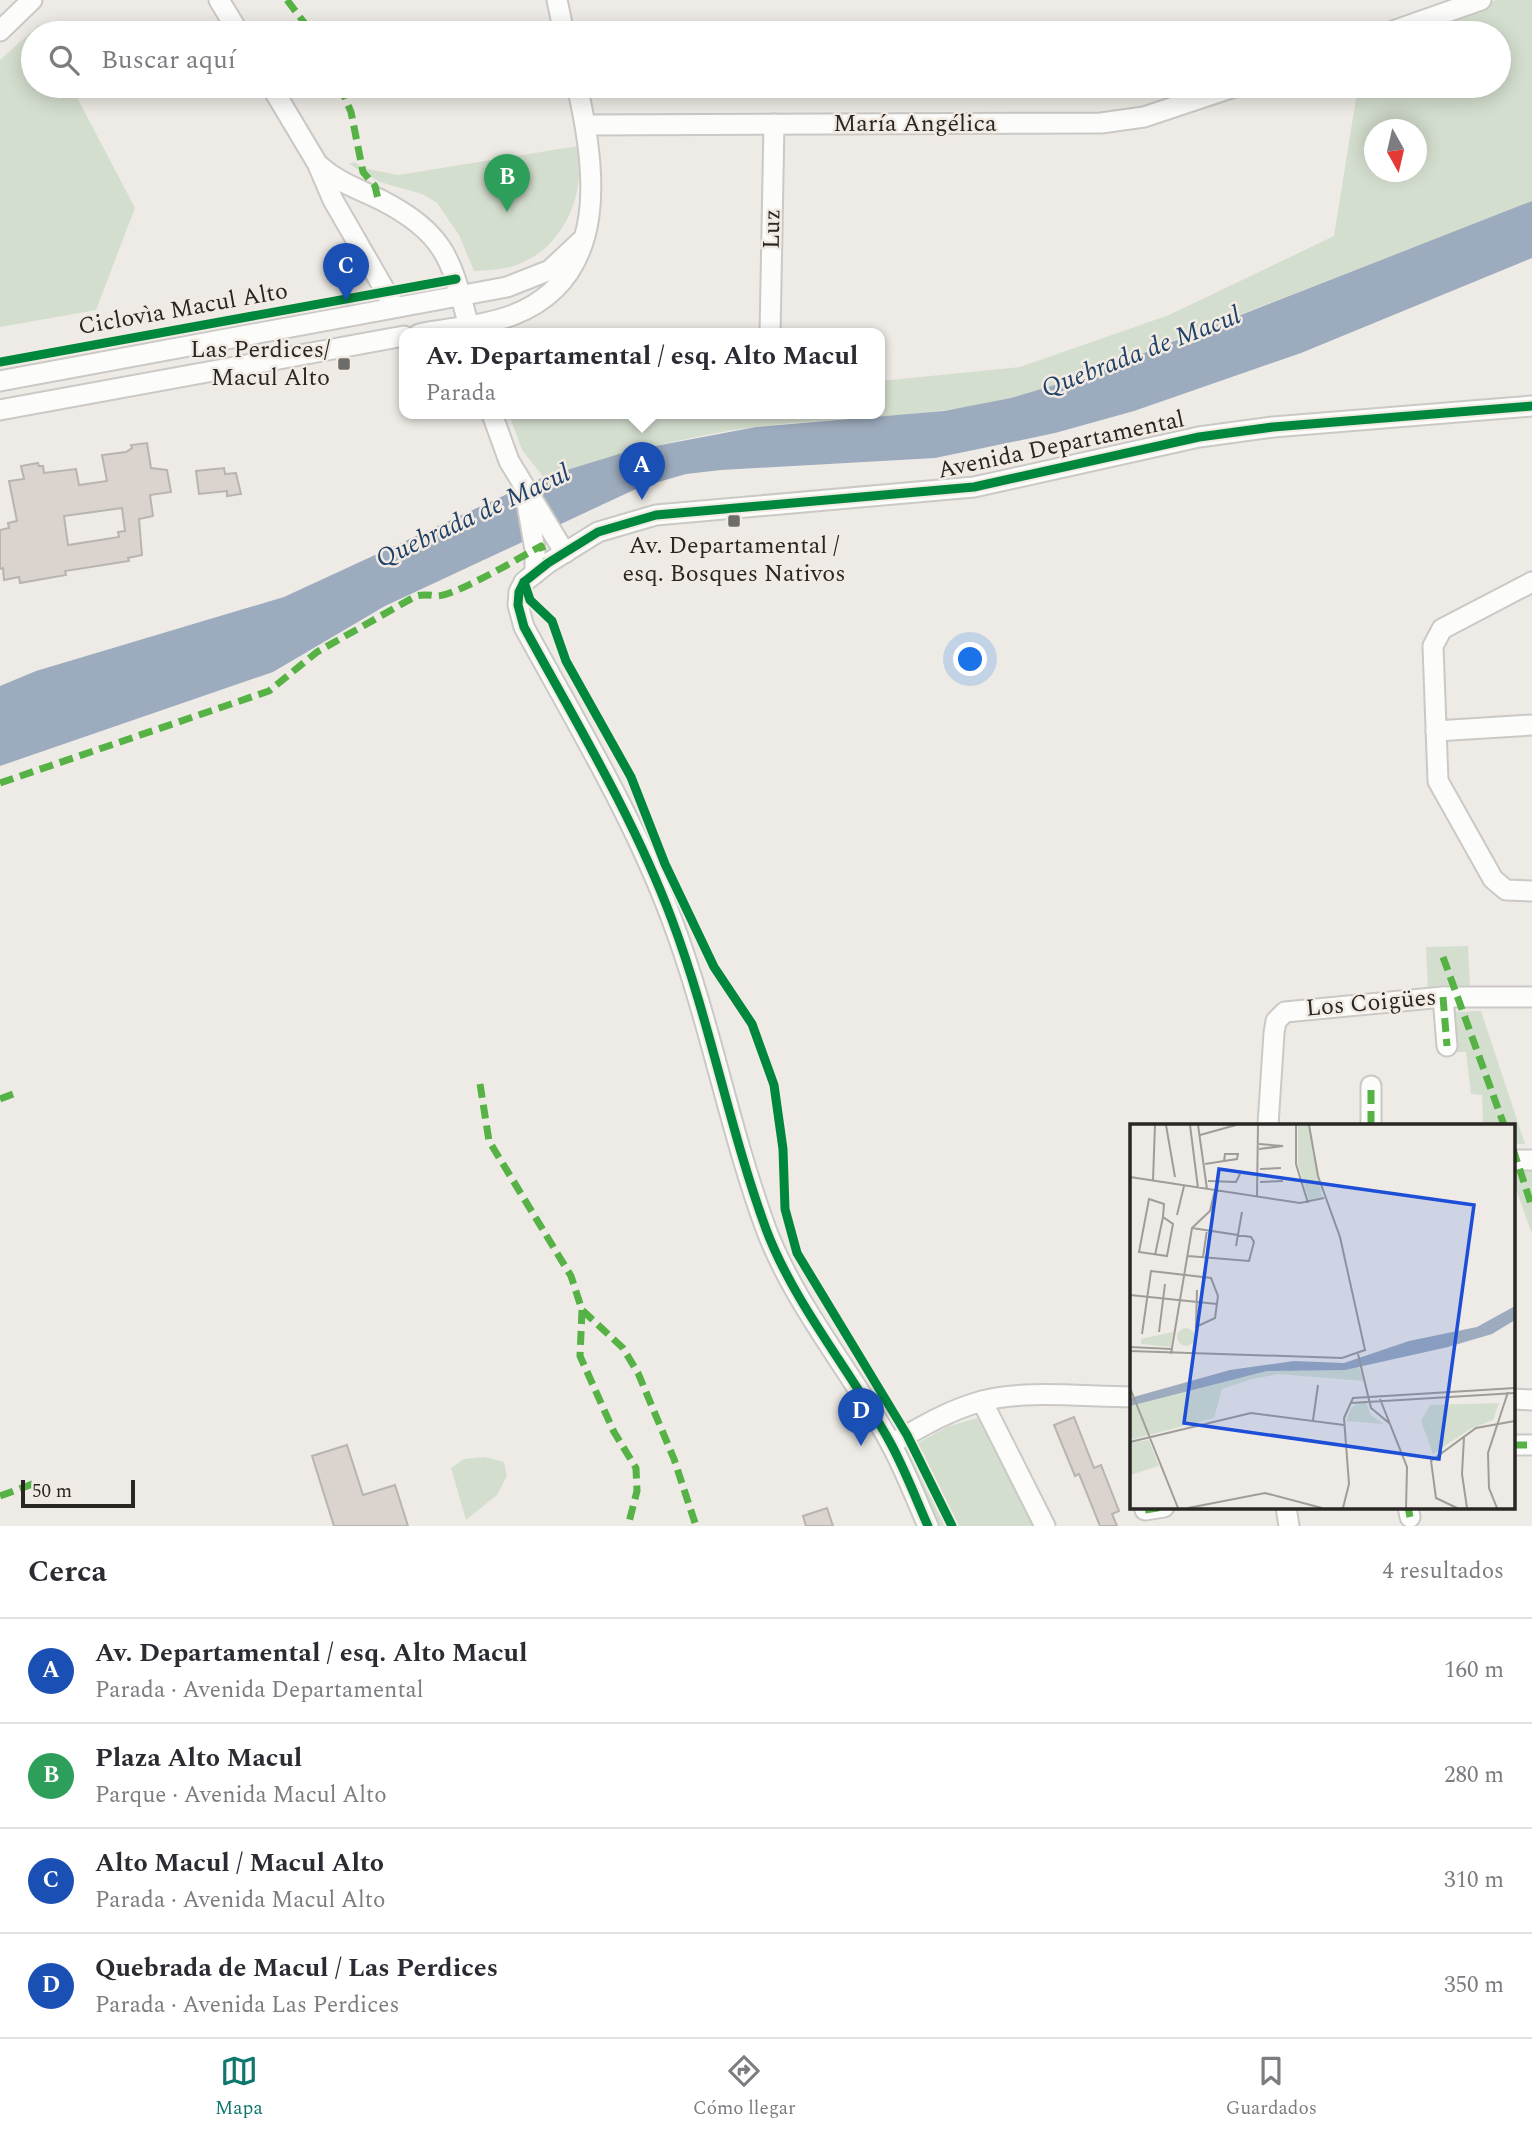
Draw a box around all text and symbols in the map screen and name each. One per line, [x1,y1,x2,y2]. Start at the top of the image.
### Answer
search box [21,21,1511,98]
text: Buscar aquí [101,40,236,80]
icon: search [45,41,83,79]
street label: María Angélica [833,106,997,142]
north arrow [1364,119,1427,182]
pin: B [484,154,530,212]
street label: Luz [754,209,790,249]
pin: C [323,243,369,301]
street label: Ciclovìa Macul Alto [75,273,291,345]
water label: Quebrada de Macul [1035,295,1247,408]
popup [399,328,885,419]
place label: Las Perdices/ Macul Alto [190,332,330,396]
text: Av. Departamental / esq. Alto Macul [426,336,858,376]
marker: Las Perdices/ Macul Alto [336,356,352,372]
text: Parada [426,376,496,411]
street label: Avenida Departamental [934,401,1188,489]
pin: A [619,442,665,500]
water label: Quebrada de Macul [369,453,577,579]
marker: Av. Departamental / esq. Bosques Nativos [726,513,742,529]
place label: Av. Departamental / esq. Bosques Nativos [622,528,846,592]
your location [953,642,987,676]
street label: Los Coigües [1304,979,1438,1027]
inset map [1130,1124,1514,1508]
pin: D [838,1388,884,1446]
scale bar [21,1477,135,1509]
text: 50 m [32,1477,72,1506]
text: Cerca [28,1549,107,1595]
text: 4 resultados [1382,1554,1504,1589]
text: Av. Departamental / esq. Alto Macul [95,1633,527,1673]
text: A [42,1653,60,1688]
text: 160 m [1444,1653,1504,1688]
text: Parada · Avenida Departamental [95,1673,423,1708]
text: Plaza Alto Macul [95,1738,302,1778]
text: B [43,1758,59,1793]
text: 280 m [1444,1758,1504,1793]
text: Parque · Avenida Macul Alto [95,1778,387,1813]
text: Alto Macul / Macul Alto [95,1843,384,1883]
text: C [43,1863,59,1898]
text: 310 m [1444,1863,1504,1898]
text: Parada · Avenida Macul Alto [95,1883,385,1918]
text: Quebrada de Macul / Las Perdices [95,1948,498,1988]
text: D [42,1968,60,2003]
text: 350 m [1444,1968,1504,2003]
text: Parada · Avenida Las Perdices [95,1988,399,2023]
tab: Mapa [215,2052,263,2123]
tab: Cómo llegar [693,2052,796,2123]
tab: Guardados [1226,2052,1317,2123]

